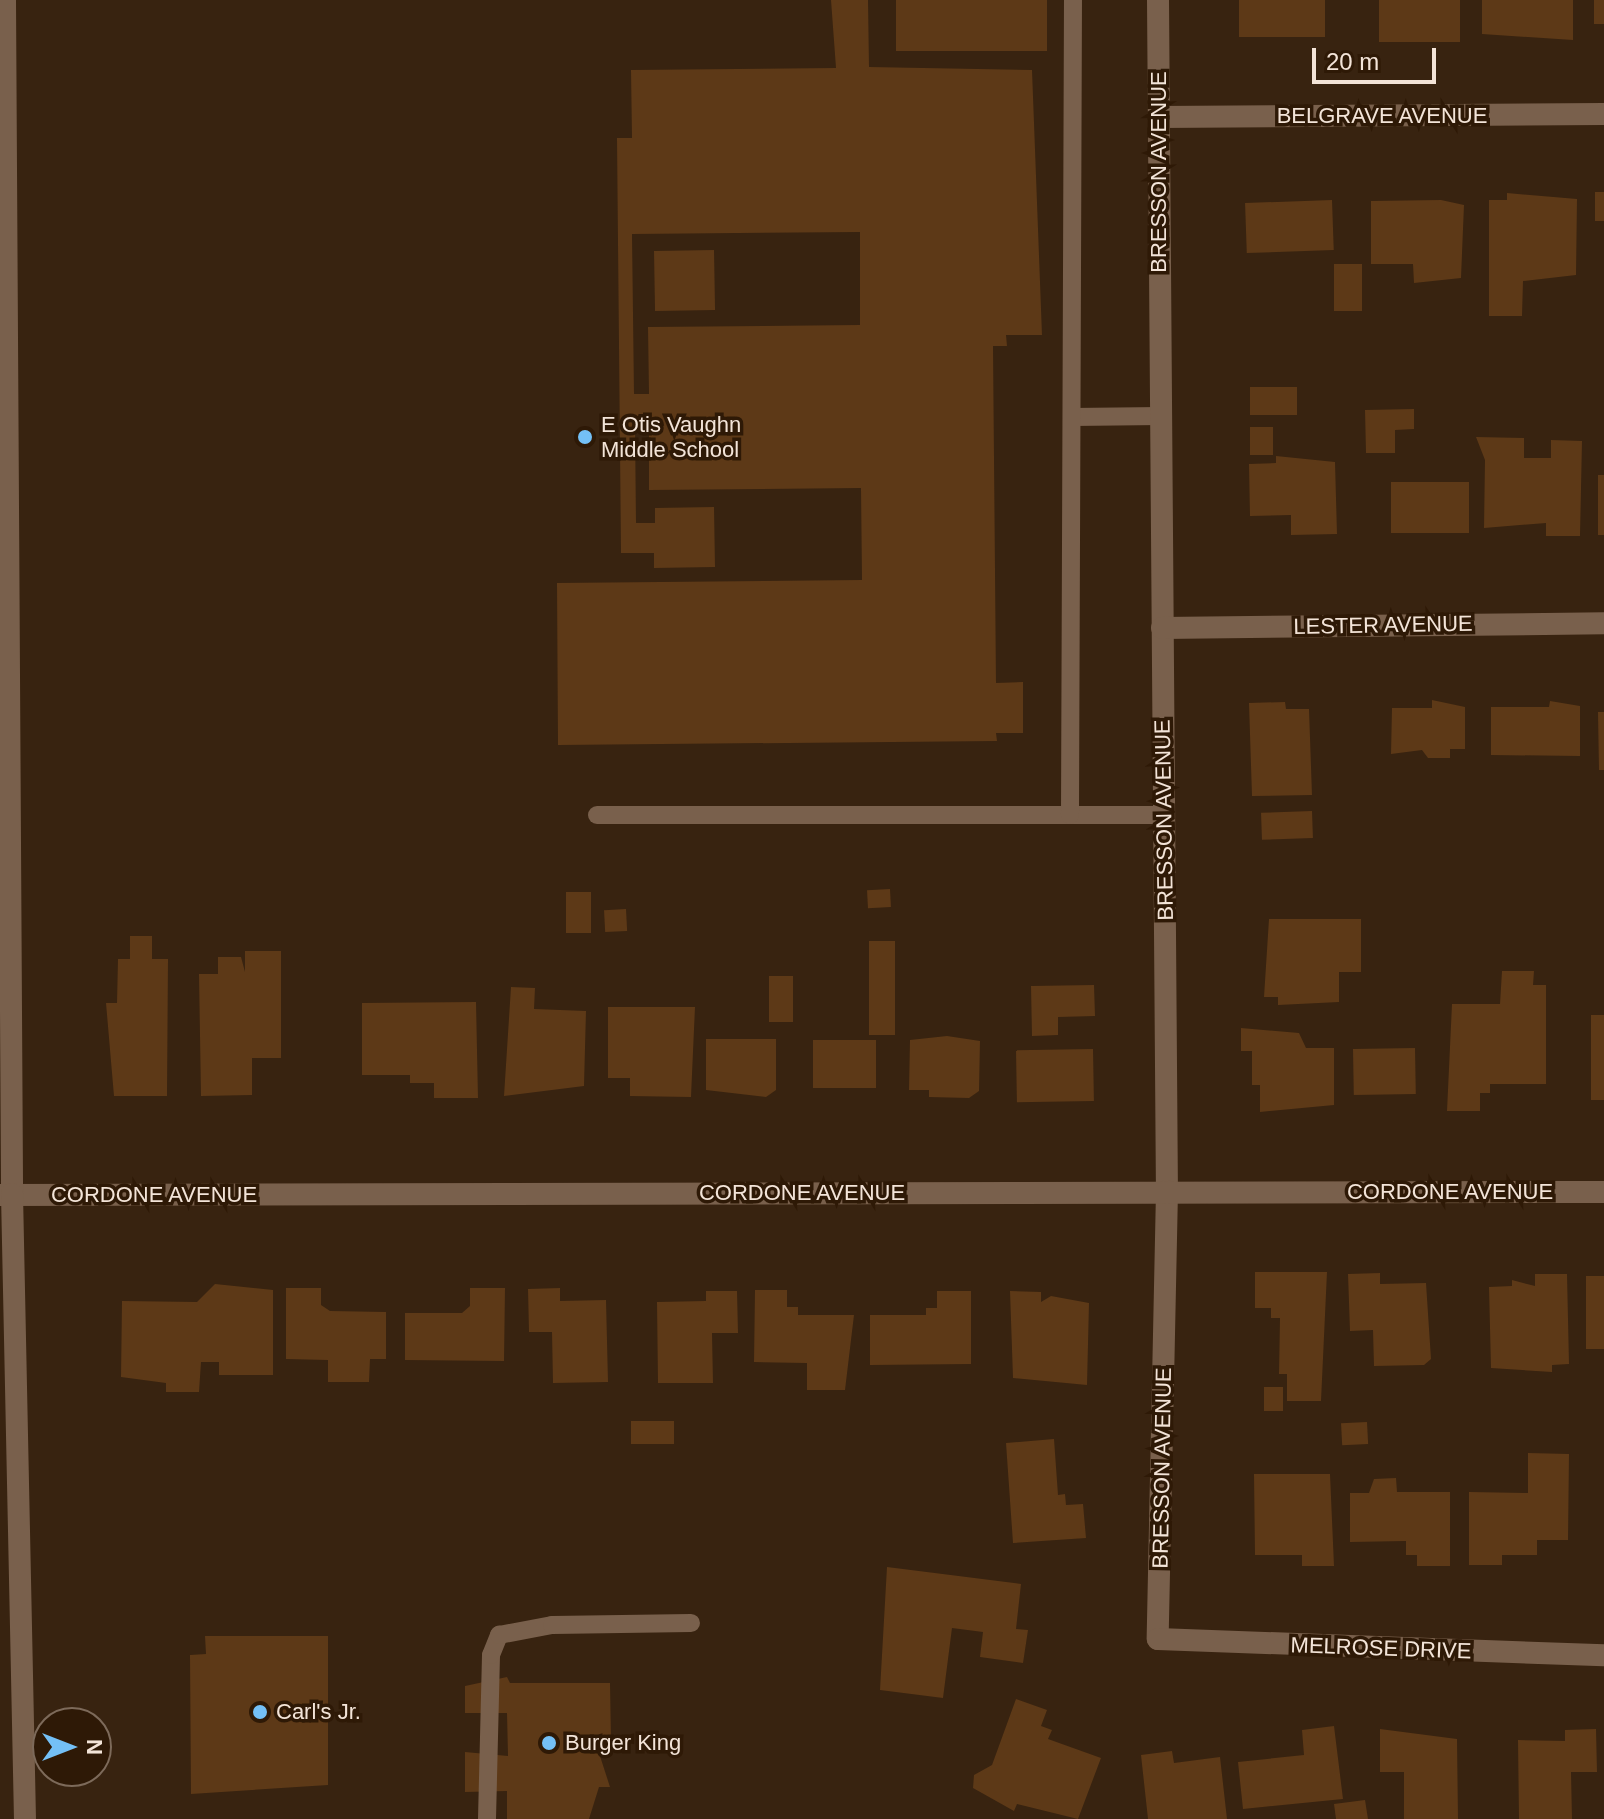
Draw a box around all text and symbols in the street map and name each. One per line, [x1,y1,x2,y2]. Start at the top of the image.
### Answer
scale bar [1316,32,1440,82]
text: 20 m [1326,48,1379,75]
street label: BRESSON AVENUE [1146,71,1172,273]
street label: BELGRAVE AVENUE [1276,103,1488,129]
place label: E Otis Vaughn Middle School [601,411,741,462]
marker: E Otis Vaughn Middle School [576,428,594,446]
street label: LESTER AVENUE [1293,610,1473,640]
street label: BRESSON AVENUE [1149,719,1179,921]
street label: CORDONE AVENUE [1346,1179,1554,1205]
street label: CORDONE AVENUE [698,1180,906,1206]
street label: CORDONE AVENUE [50,1182,258,1208]
street label: BRESSON AVENUE [1147,1367,1177,1569]
street label: MELROSE DRIVE [1290,1632,1472,1664]
place label: Carl's Jr. [276,1699,361,1725]
marker: Carl's Jr. [251,1703,269,1721]
north arrow [32,1707,112,1787]
place label: Burger King [565,1730,681,1756]
marker: Burger King [540,1734,558,1752]
text: N [82,1739,107,1755]

